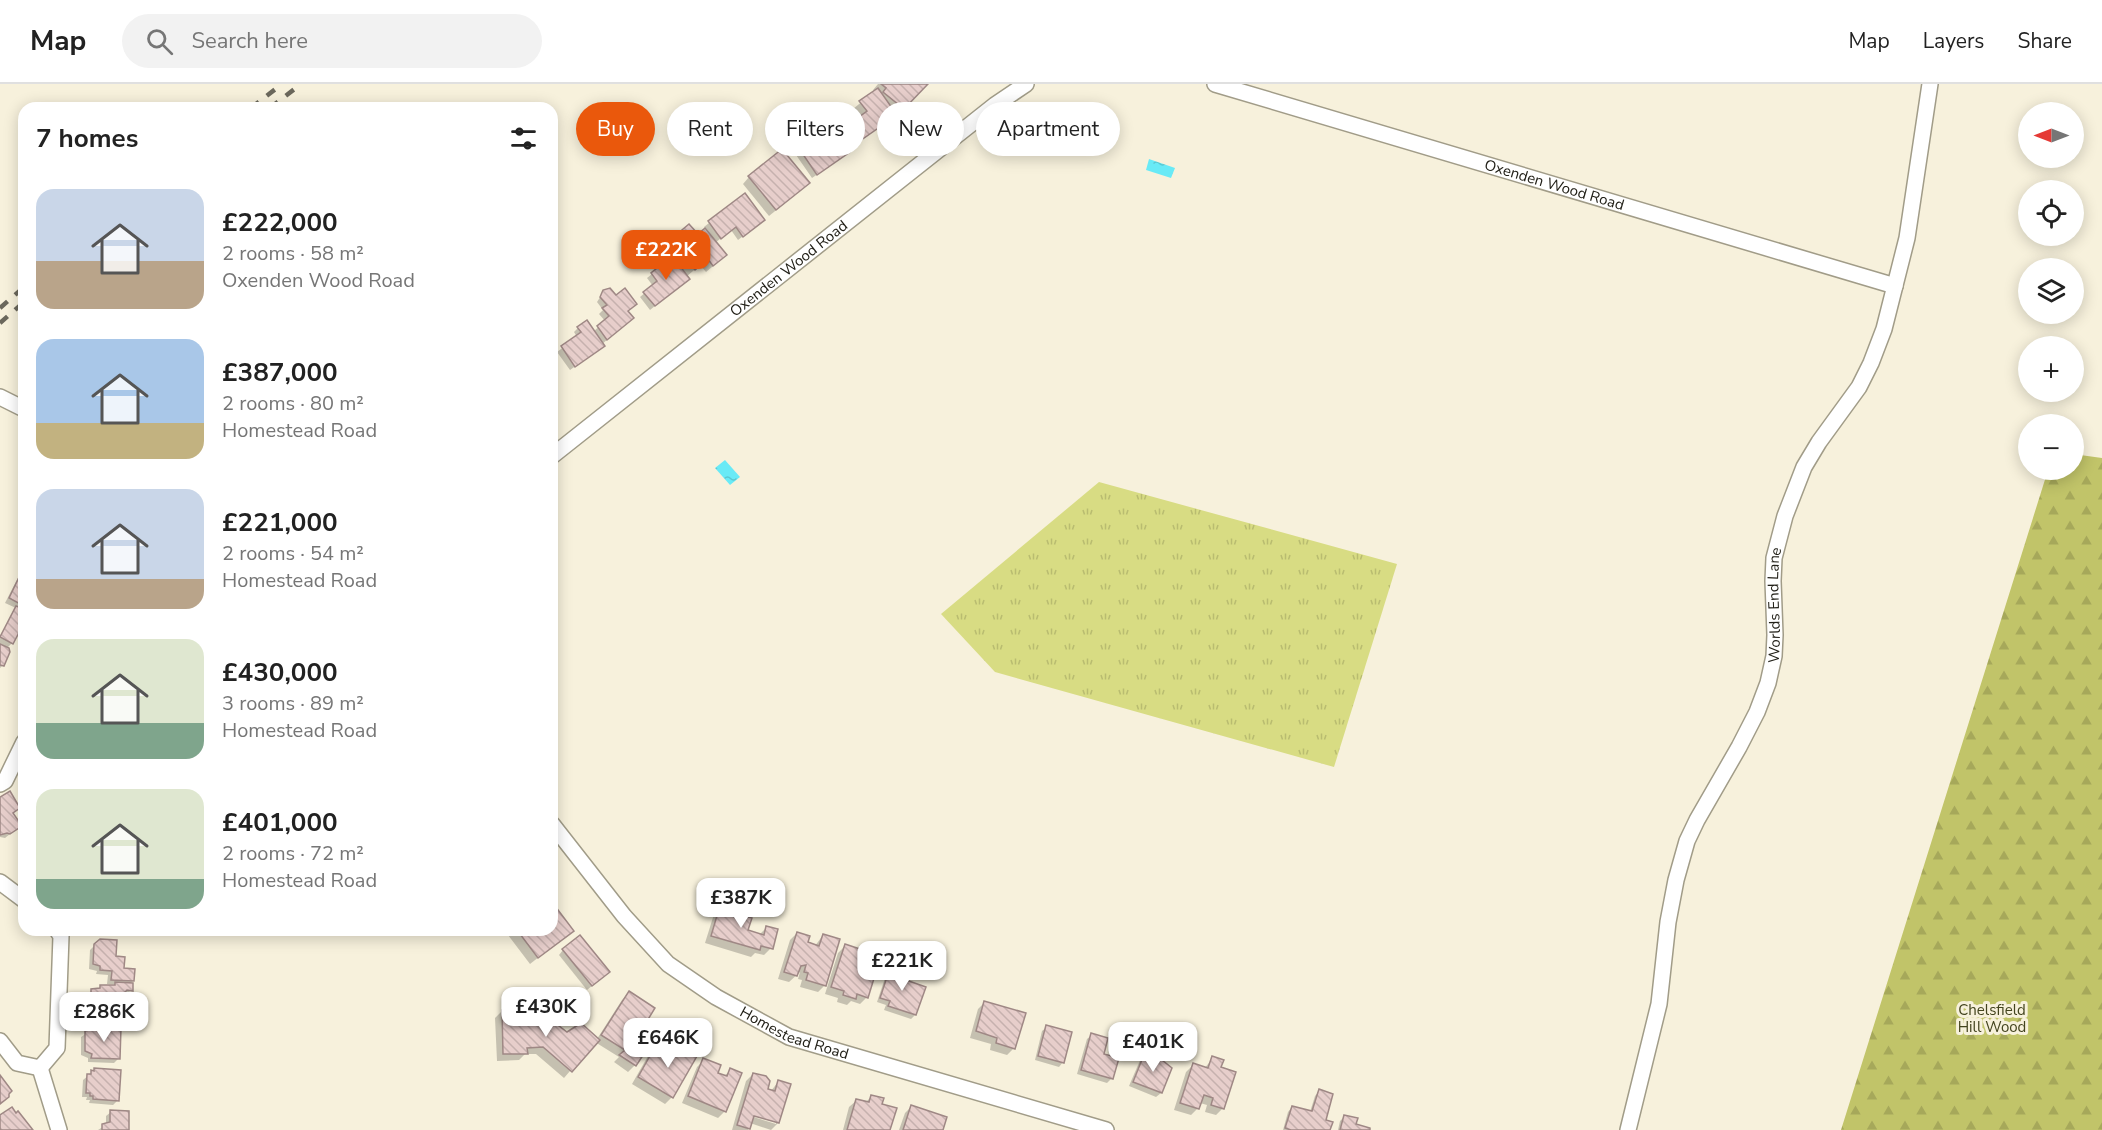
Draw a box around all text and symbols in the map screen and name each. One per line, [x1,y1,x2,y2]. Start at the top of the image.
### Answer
search box [122,14,542,68]
text: Map [30,22,86,60]
icon: search [143,25,176,58]
text: Search here [191,26,308,56]
text: Map [1848,27,1890,55]
text: Layers [1923,27,1984,55]
text: Share [2017,27,2072,55]
chip: Buy [576,102,655,156]
chip: Rent [667,102,753,156]
chip: Filters [765,102,865,156]
chip: New [877,102,964,156]
chip: Apartment [976,102,1120,156]
north arrow [2018,102,2084,168]
map controls [2018,102,2084,480]
text: 7 homes [36,121,138,156]
icon: filters [507,122,540,155]
street label: Oxenden Wood Road [1482,155,1627,215]
button: locate [2018,180,2084,246]
text: £222,000 [222,205,338,240]
icon: home [84,213,156,285]
street label: Oxenden Wood Road [726,216,852,321]
pin: £222K [624,230,708,281]
text: £222K [635,236,697,263]
text: 2 rooms · 58 m² [222,240,364,267]
button: layers [2018,258,2084,324]
text: Oxenden Wood Road [222,267,415,294]
button: + [2018,336,2084,402]
text: £387,000 [222,355,338,390]
icon: home [84,363,156,435]
text: 2 rooms · 80 m² [222,390,364,417]
button: − [2018,414,2084,480]
text: Homestead Road [222,417,377,444]
text: £221,000 [222,505,338,540]
icon: home [84,513,156,585]
text: 2 rooms · 54 m² [222,540,364,567]
street label: Worlds End Lane [1763,545,1786,664]
text: Homestead Road [222,567,377,594]
text: £430,000 [222,655,338,690]
icon: home [84,663,156,735]
text: 3 rooms · 89 m² [222,690,364,717]
text: Homestead Road [222,717,377,744]
text: £401,000 [222,805,338,840]
icon: home [84,813,156,885]
text: 2 rooms · 72 m² [222,840,364,867]
text: Homestead Road [222,867,377,894]
pin: £387K [699,878,783,929]
text: £387K [710,884,772,911]
pin: £221K [860,941,944,992]
text: £221K [871,947,933,974]
pin: £430K [504,987,588,1038]
pin: £286K [62,992,146,1043]
text: £430K [515,993,577,1020]
text: £286K [73,998,135,1025]
park label: Chelsfield Hill Wood [1958,1000,2026,1037]
street label: Homestead Road [736,1002,851,1064]
pin: £646K [626,1018,710,1069]
pin: £401K [1111,1022,1195,1073]
text: £646K [637,1024,699,1051]
text: £401K [1122,1028,1184,1055]

